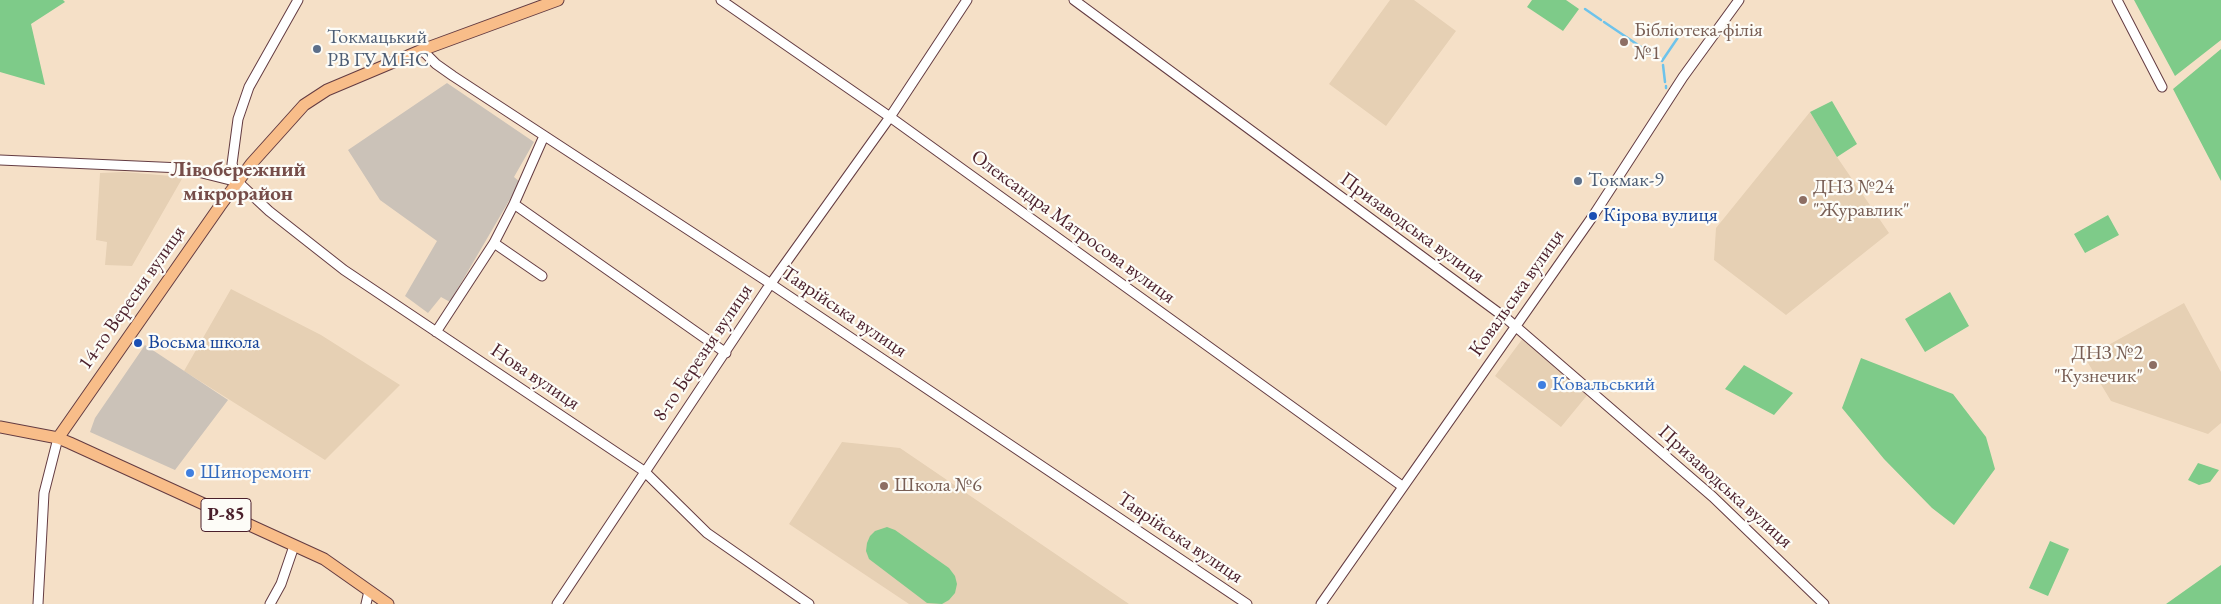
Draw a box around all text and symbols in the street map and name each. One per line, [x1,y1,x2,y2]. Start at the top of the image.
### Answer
place label: Бібліотека-філія №1 [1634,19,1763,66]
place label: Токмацький РВ ГУ МНС [327,26,429,73]
marker: Бібліотека-філія №1 [1618,36,1630,48]
marker: Токмацький РВ ГУ МНС [311,43,323,55]
street label: Олександра Матросова вулиця [966,145,1180,309]
district label: Лівобережний мікрорайон [170,157,306,207]
street label: Призаводська вулиця [1335,168,1489,288]
place label: Токмак-9 [1588,169,1664,193]
marker: Токмак-9 [1572,175,1584,187]
place label: ДНЗ №24 "Журавлик" [1813,176,1910,223]
marker: ДНЗ №24 "Журавлик" [1797,194,1809,206]
place label: Кірова вулиця [1603,204,1718,228]
marker: Кірова вулиця [1587,210,1599,222]
street label: 14-го Вересня вулиця [73,221,191,375]
street label: Ковальська вулиця [1464,225,1570,361]
street label: Таврійська вулиця [777,261,911,363]
street label: 8-го Березня вулиця [648,280,758,426]
place label: Восьма школа [148,331,260,355]
marker: Восьма школа [132,337,144,349]
street label: Нова вулиця [486,338,584,416]
place label: ДНЗ №2 "Кузнечик" [2054,342,2143,389]
marker: ДНЗ №2 "Кузнечик" [2147,359,2159,371]
place label: Ковальський [1552,373,1655,397]
marker: Ковальський [1536,379,1548,391]
street label: Призаводська вулиця [1653,420,1797,554]
place label: Шиноремонт [200,461,311,485]
marker: Шиноремонт [184,467,196,479]
place label: Школа №6 [894,474,982,498]
marker: Школа №6 [878,480,890,492]
street label: Таврійська вулиця [1113,487,1247,589]
road number: Р-85 [201,498,251,532]

